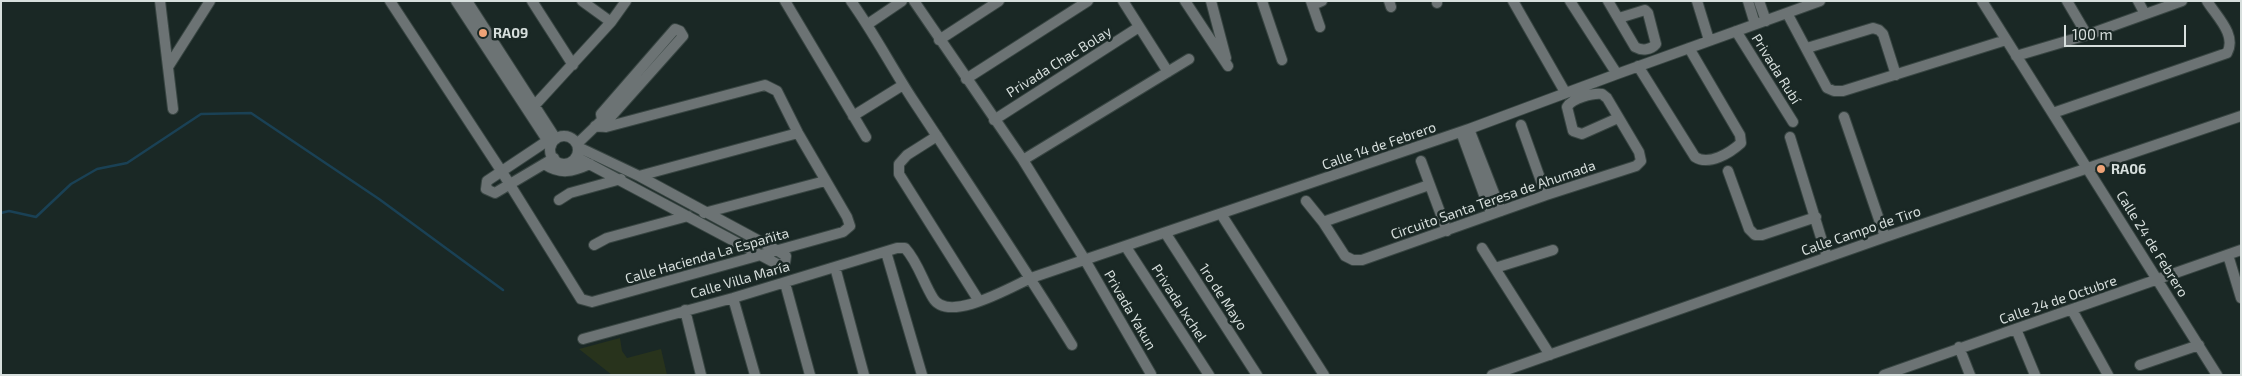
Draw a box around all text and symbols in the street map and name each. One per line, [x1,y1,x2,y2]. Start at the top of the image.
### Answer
scale bar [2067,15,2190,47]
street label: Privada Chac Bolay [1003,23,1115,101]
place label: RA09 [493,25,528,41]
text: 100 m [2072,25,2113,43]
marker: RA09 [477,27,489,39]
street label: Privada Rubí [1748,31,1804,107]
street label: Calle 14 de Febrero [1320,119,1438,173]
street label: Circuito Santa Teresa de Ahumada [1388,157,1598,243]
place label: RA06 [2111,161,2146,177]
marker: RA06 [2095,163,2107,175]
street label: Calle 24 de Febrero [2113,188,2191,300]
street label: Calle Campo de Tiro [1799,203,1923,259]
street label: Calle Hacienda La Españita [623,225,791,287]
street label: Calle Villa María [688,258,792,302]
street label: Privada Ixchel [1148,261,1210,345]
street label: 1ro de Mayo [1195,261,1251,333]
street label: Privada Yakun [1100,267,1160,353]
street label: Calle 24 de Octubre [1997,272,2119,328]

